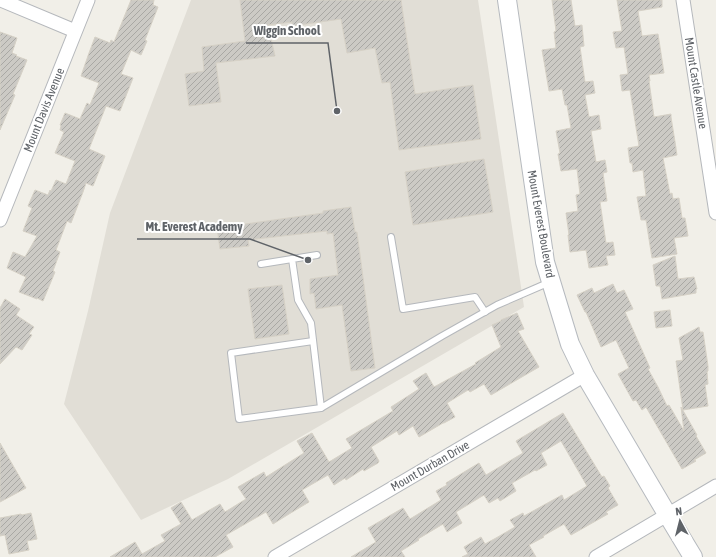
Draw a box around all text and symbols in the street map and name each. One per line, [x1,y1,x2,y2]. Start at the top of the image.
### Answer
callout: Wiggin School [246,18,328,43]
text: Wiggin School [253,23,321,38]
street label: Mount Castle Avenue [682,36,710,130]
street label: Mount Davis Avenue [21,66,67,154]
street label: Mount Everest Boulevard [525,169,557,279]
callout: Mt. Everest Academy [137,214,250,239]
text: Mt. Everest Academy [145,219,243,234]
street label: Mount Durban Drive [388,438,472,494]
north arrow [660,501,700,541]
text: N [675,505,683,517]

